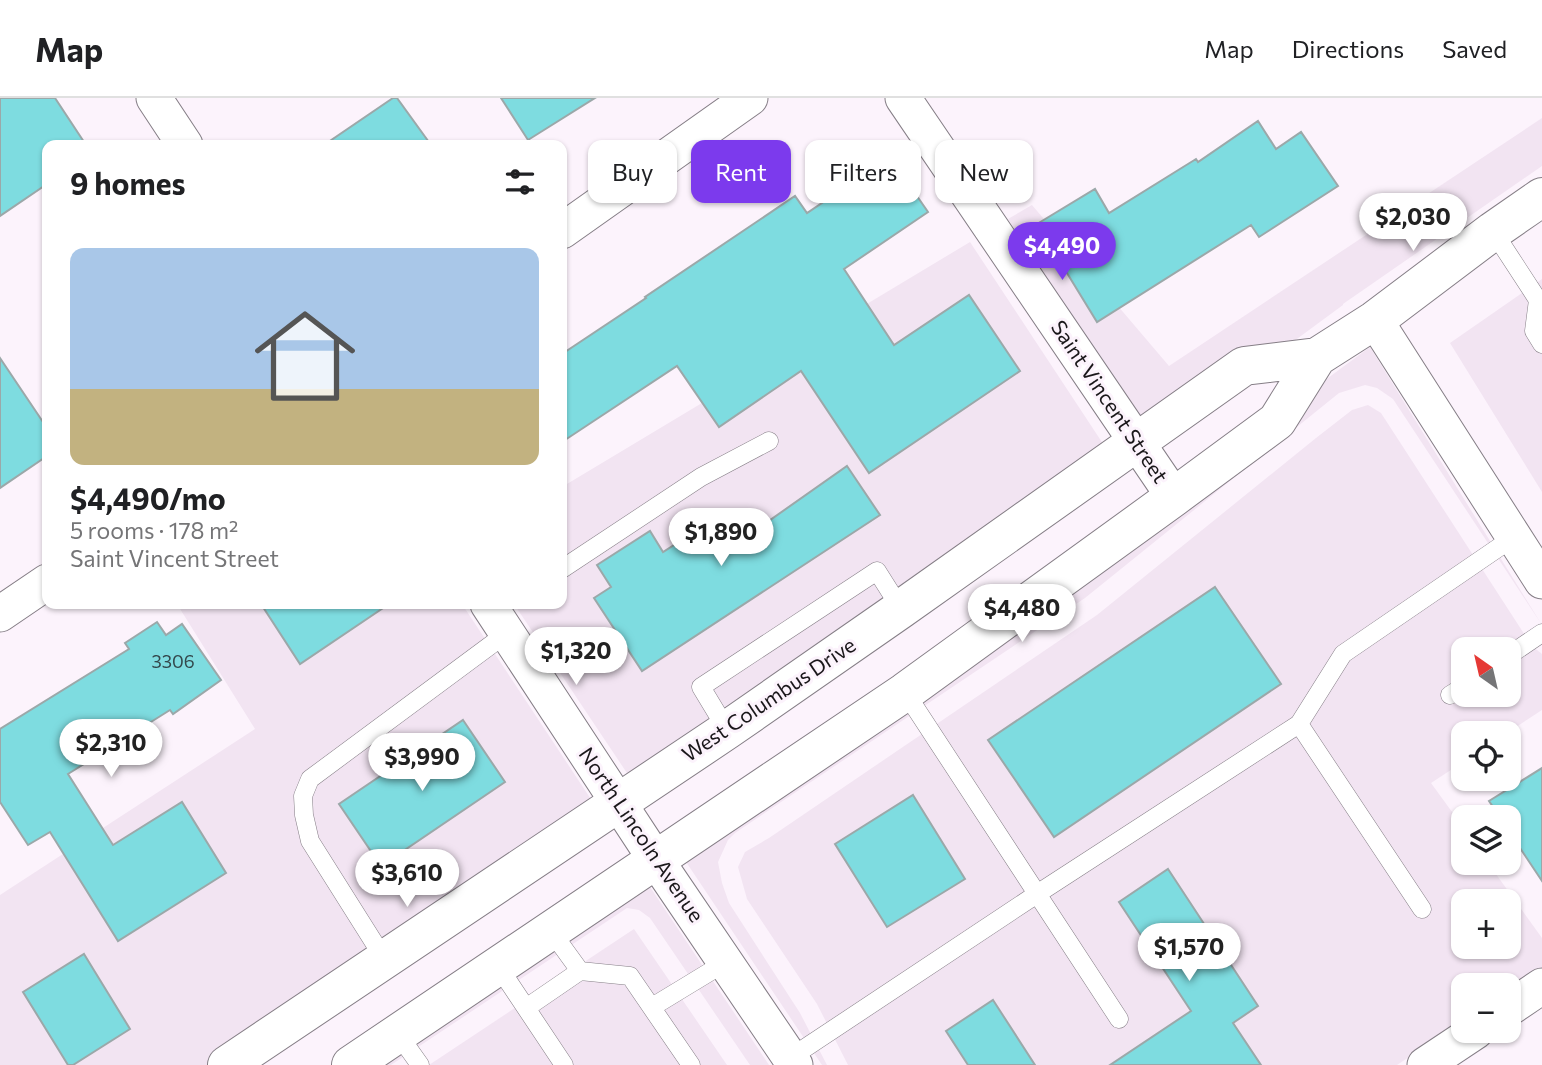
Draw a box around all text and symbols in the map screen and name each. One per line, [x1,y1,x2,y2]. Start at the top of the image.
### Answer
text: Map [35,28,103,69]
text: Map [1204,34,1254,63]
text: Directions [1292,34,1404,63]
text: Saved [1442,34,1507,63]
chip: Buy [588,140,677,203]
chip: Rent [691,140,791,203]
chip: Filters [805,140,921,203]
chip: New [935,140,1033,203]
icon: filters [501,163,539,201]
text: 9 homes [70,164,185,201]
pin: $2,030 [1356,194,1470,253]
text: $2,030 [1375,202,1451,230]
pin: $4,490 [1005,222,1119,282]
text: $4,490 [1024,231,1100,259]
icon: home [242,293,368,419]
street label: Saint Vincent Street [1047,315,1174,487]
text: $4,490/mo [70,479,226,516]
pin: $1,890 [664,508,778,568]
text: 5 rooms · 178 m² [70,516,238,544]
text: $1,890 [685,517,757,545]
text: Saint Vincent Street [70,544,279,572]
pin: $4,480 [965,584,1079,644]
text: $4,480 [984,593,1060,621]
pin: $1,320 [519,628,633,687]
street label: West Columbus Drive [677,631,860,766]
text: $1,320 [541,636,611,664]
north arrow [1451,637,1521,707]
map controls [1451,637,1521,1043]
house number: 3306 [151,650,195,672]
pin: $2,310 [54,720,168,779]
button: locate [1451,721,1521,791]
text: $2,310 [75,728,147,756]
pin: $3,990 [365,734,479,793]
text: $3,990 [384,742,460,770]
street label: North Lincoln Avenue [575,742,710,926]
button: layers [1451,805,1521,875]
pin: $3,610 [350,850,464,909]
text: $3,610 [371,858,443,886]
button: + [1451,889,1521,959]
pin: $1,570 [1132,924,1246,983]
text: $1,570 [1154,932,1224,960]
button: − [1451,973,1521,1043]

